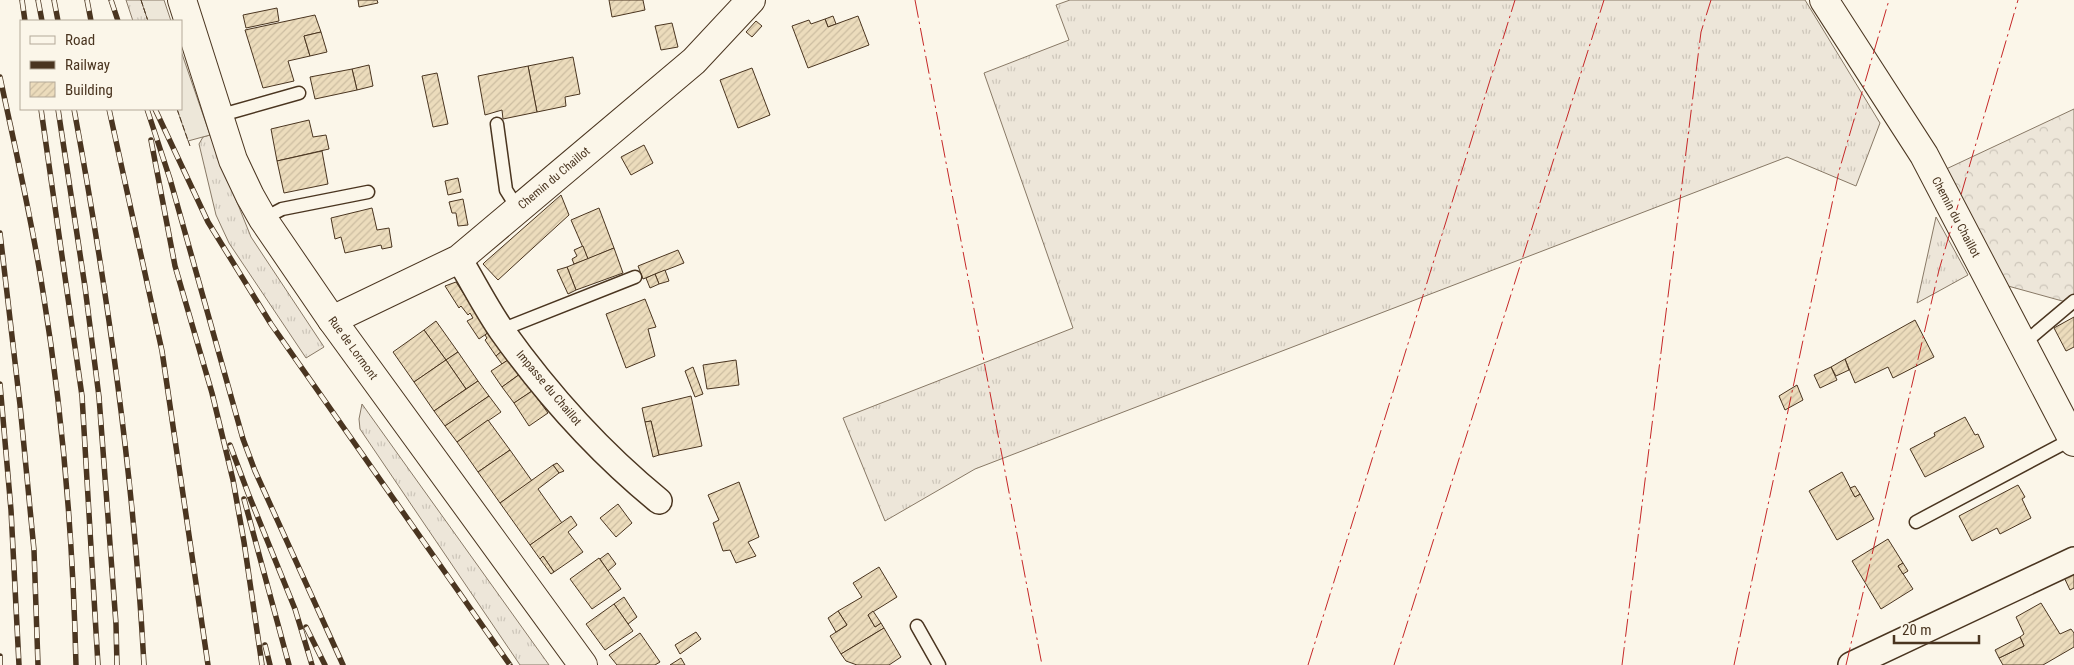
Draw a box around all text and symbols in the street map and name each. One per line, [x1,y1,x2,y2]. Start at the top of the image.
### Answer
legend [20,20,182,110]
text: Road [65,31,95,49]
text: Railway [65,56,110,74]
text: Building [65,81,113,99]
street label: Chemin du Chaillot [515,144,593,212]
street label: Chemin du Chaillot [1929,174,1983,260]
street label: Rue de Lormont [325,314,381,383]
street label: Impasse du Chaillot [514,348,585,429]
scale bar [1894,612,1979,644]
text: 20 m [1902,621,1932,639]

